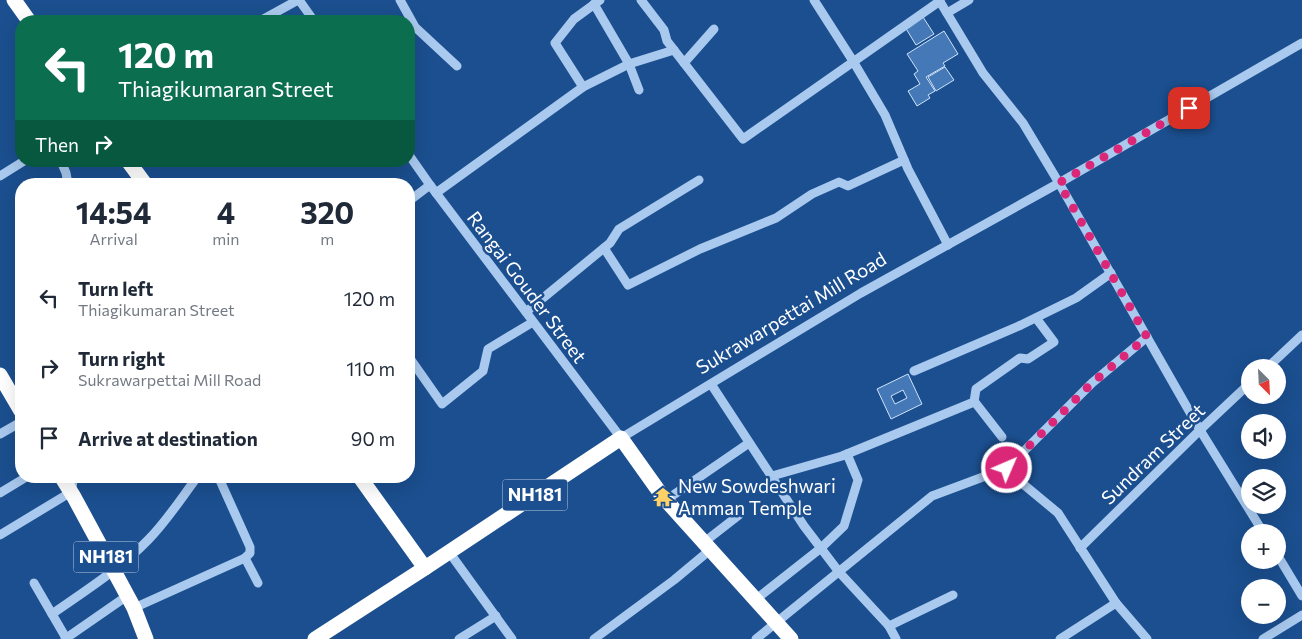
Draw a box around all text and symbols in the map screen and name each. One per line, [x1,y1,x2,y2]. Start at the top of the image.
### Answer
text: 120 m [118,32,214,75]
icon: left [35,35,100,100]
text: Thiagikumaran Street [118,75,333,102]
pin [1168,87,1210,129]
icon: arrive [1175,94,1203,122]
icon: right [89,130,117,158]
text: Then [35,133,79,156]
text: 14:54 [76,193,152,230]
text: 4 [217,193,235,230]
text: 320 [300,193,354,230]
street label: Rangai Gouder Street [463,206,592,367]
text: Arrival [89,229,138,248]
text: min [212,229,239,248]
text: m [320,229,334,248]
street label: Sukrawarpettai Mill Road [692,247,890,378]
text: Turn left [78,277,153,300]
icon: left [35,284,63,312]
text: 120 m [344,287,395,310]
text: Thiagikumaran Street [78,300,235,319]
text: Turn right [78,347,165,370]
icon: right [35,354,63,382]
text: 110 m [346,357,395,380]
north arrow [1241,359,1286,404]
map controls [1241,359,1286,624]
text: Sukrawarpettai Mill Road [78,370,261,389]
street label: Sundram Street [1096,398,1209,509]
button: sound [1241,414,1286,459]
icon: arrive [35,424,63,452]
text: Arrive at destination [78,427,258,450]
text: 90 m [351,427,395,450]
position arrow [980,441,1032,493]
button: layers [1241,469,1286,514]
place label: New Sowdeshwari Amman Temple [678,474,836,519]
road number: NH181 [502,480,568,510]
temple icon: New Sowdeshwari Amman Temple [652,486,674,508]
button: + [1241,524,1286,569]
road number: NH181 [74,542,138,572]
button: − [1241,579,1286,624]

